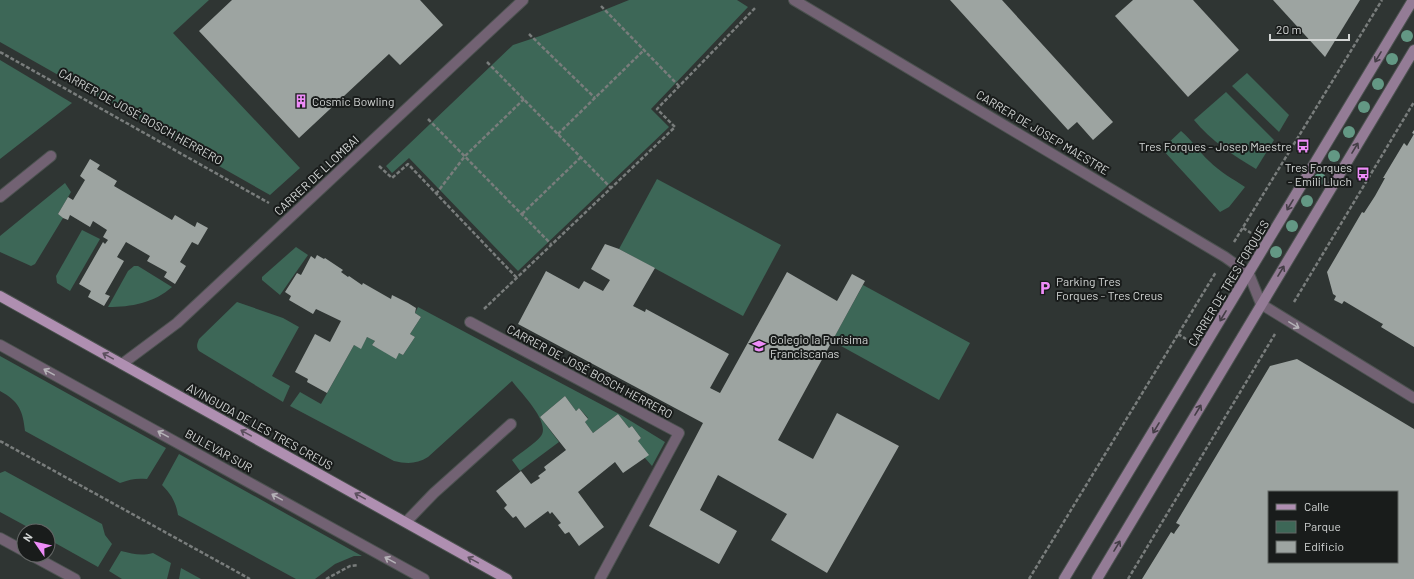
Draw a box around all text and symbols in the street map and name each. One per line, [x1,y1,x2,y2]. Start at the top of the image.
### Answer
scale bar [1270,16,1349,42]
text: 20 m [1276,22,1302,36]
one-way arrow [1374,51,1382,63]
street label: CARRER DE JOSÉ BOSCH HERRERO [56,65,226,167]
street label: CARRER DE JOSEP MAESTRE [974,87,1112,177]
building icon: Cosmic Bowling [293,93,309,109]
place label: Cosmic Bowling [312,94,394,108]
street label: CARRER DE LLOMBAI [271,132,361,218]
bus stop icon: Tres Forques - Josep Maestre [1295,138,1311,154]
place label: Tres Forques - Josep Maestre [1139,139,1292,153]
one-way arrow [1352,142,1360,154]
place label: Tres Forques - Emili Lluch [1285,160,1352,188]
bus stop icon: Tres Forques - Emili Lluch [1355,166,1371,182]
one-way arrow [1285,199,1293,211]
street label: CARRER DE TRES FORQUES [1185,217,1271,349]
one-way arrow [1277,266,1285,277]
place label: Parking Tres Forques - Tres Creus [1056,274,1163,302]
parking icon: Parking Tres Forques - Tres Creus [1037,280,1053,296]
one-way arrow [1218,310,1226,322]
street label: CARRER DE JOSÉ BOSCH HERRERO [505,321,675,421]
one-way arrow [1288,322,1300,330]
place label: Colegio la Purísima Franciscanas [770,332,868,360]
school or university icon: Colegio la Purísima Franciscanas [751,338,767,354]
one-way arrow [102,352,114,360]
one-way arrow [43,367,55,375]
street label: AVINGUDA DE LES TRES CREUS [184,380,336,472]
one-way arrow [1195,404,1203,416]
one-way arrow [1151,422,1159,434]
street label: BULEVAR SUR [183,426,255,474]
one-way arrow [240,429,252,436]
one-way arrow [157,430,169,438]
legend [1268,491,1398,563]
one-way arrow [354,492,366,500]
one-way arrow [271,493,283,501]
text: Calle [1304,499,1329,513]
text: Parque [1304,519,1341,533]
north arrow [16,523,56,563]
text: N [20,530,35,544]
text: Edificio [1304,539,1344,553]
one-way arrow [1113,541,1121,552]
one-way arrow [384,556,396,564]
one-way arrow [467,556,479,563]

